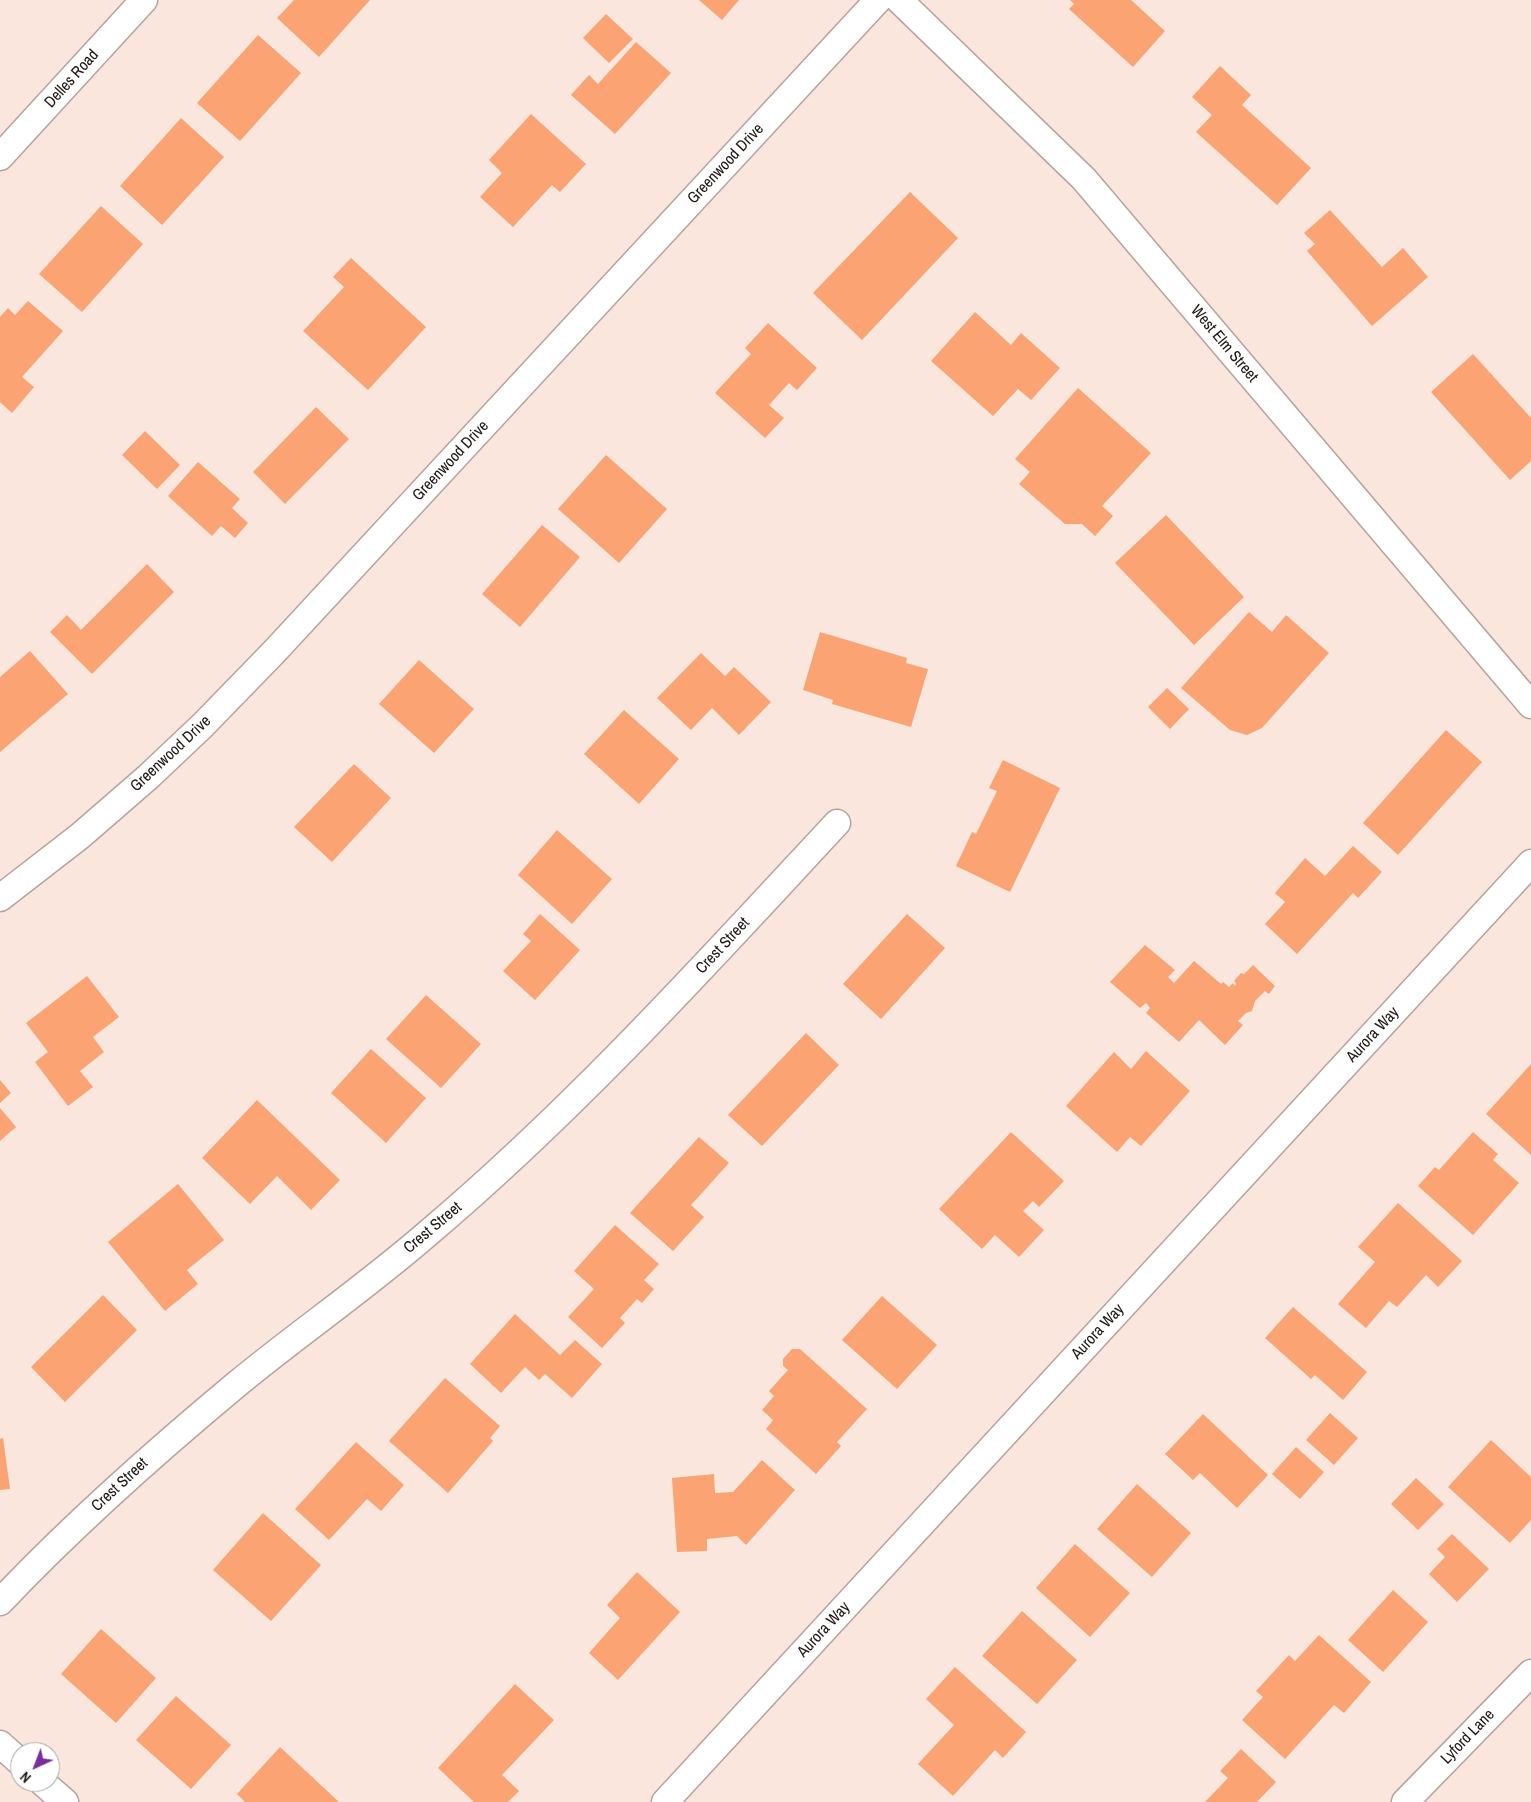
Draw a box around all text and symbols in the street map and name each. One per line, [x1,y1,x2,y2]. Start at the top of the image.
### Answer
street label: Delles Road [41,46,103,112]
street label: Greenwood Drive [684,120,768,208]
street label: West Elm Street [1186,302,1262,386]
street label: Greenwood Drive [409,417,493,505]
street label: Greenwood Drive [127,712,215,796]
street label: Crest Street [692,914,754,978]
street label: Aurora Way [1343,1003,1403,1067]
street label: Crest Street [400,1198,466,1258]
street label: Aurora Way [1068,1300,1128,1364]
street label: Crest Street [88,1454,152,1516]
street label: Aurora Way [794,1598,854,1662]
street label: Lyford Lane [1437,1706,1499,1768]
north arrow [10,1742,60,1792]
text: N [16,1768,35,1787]

